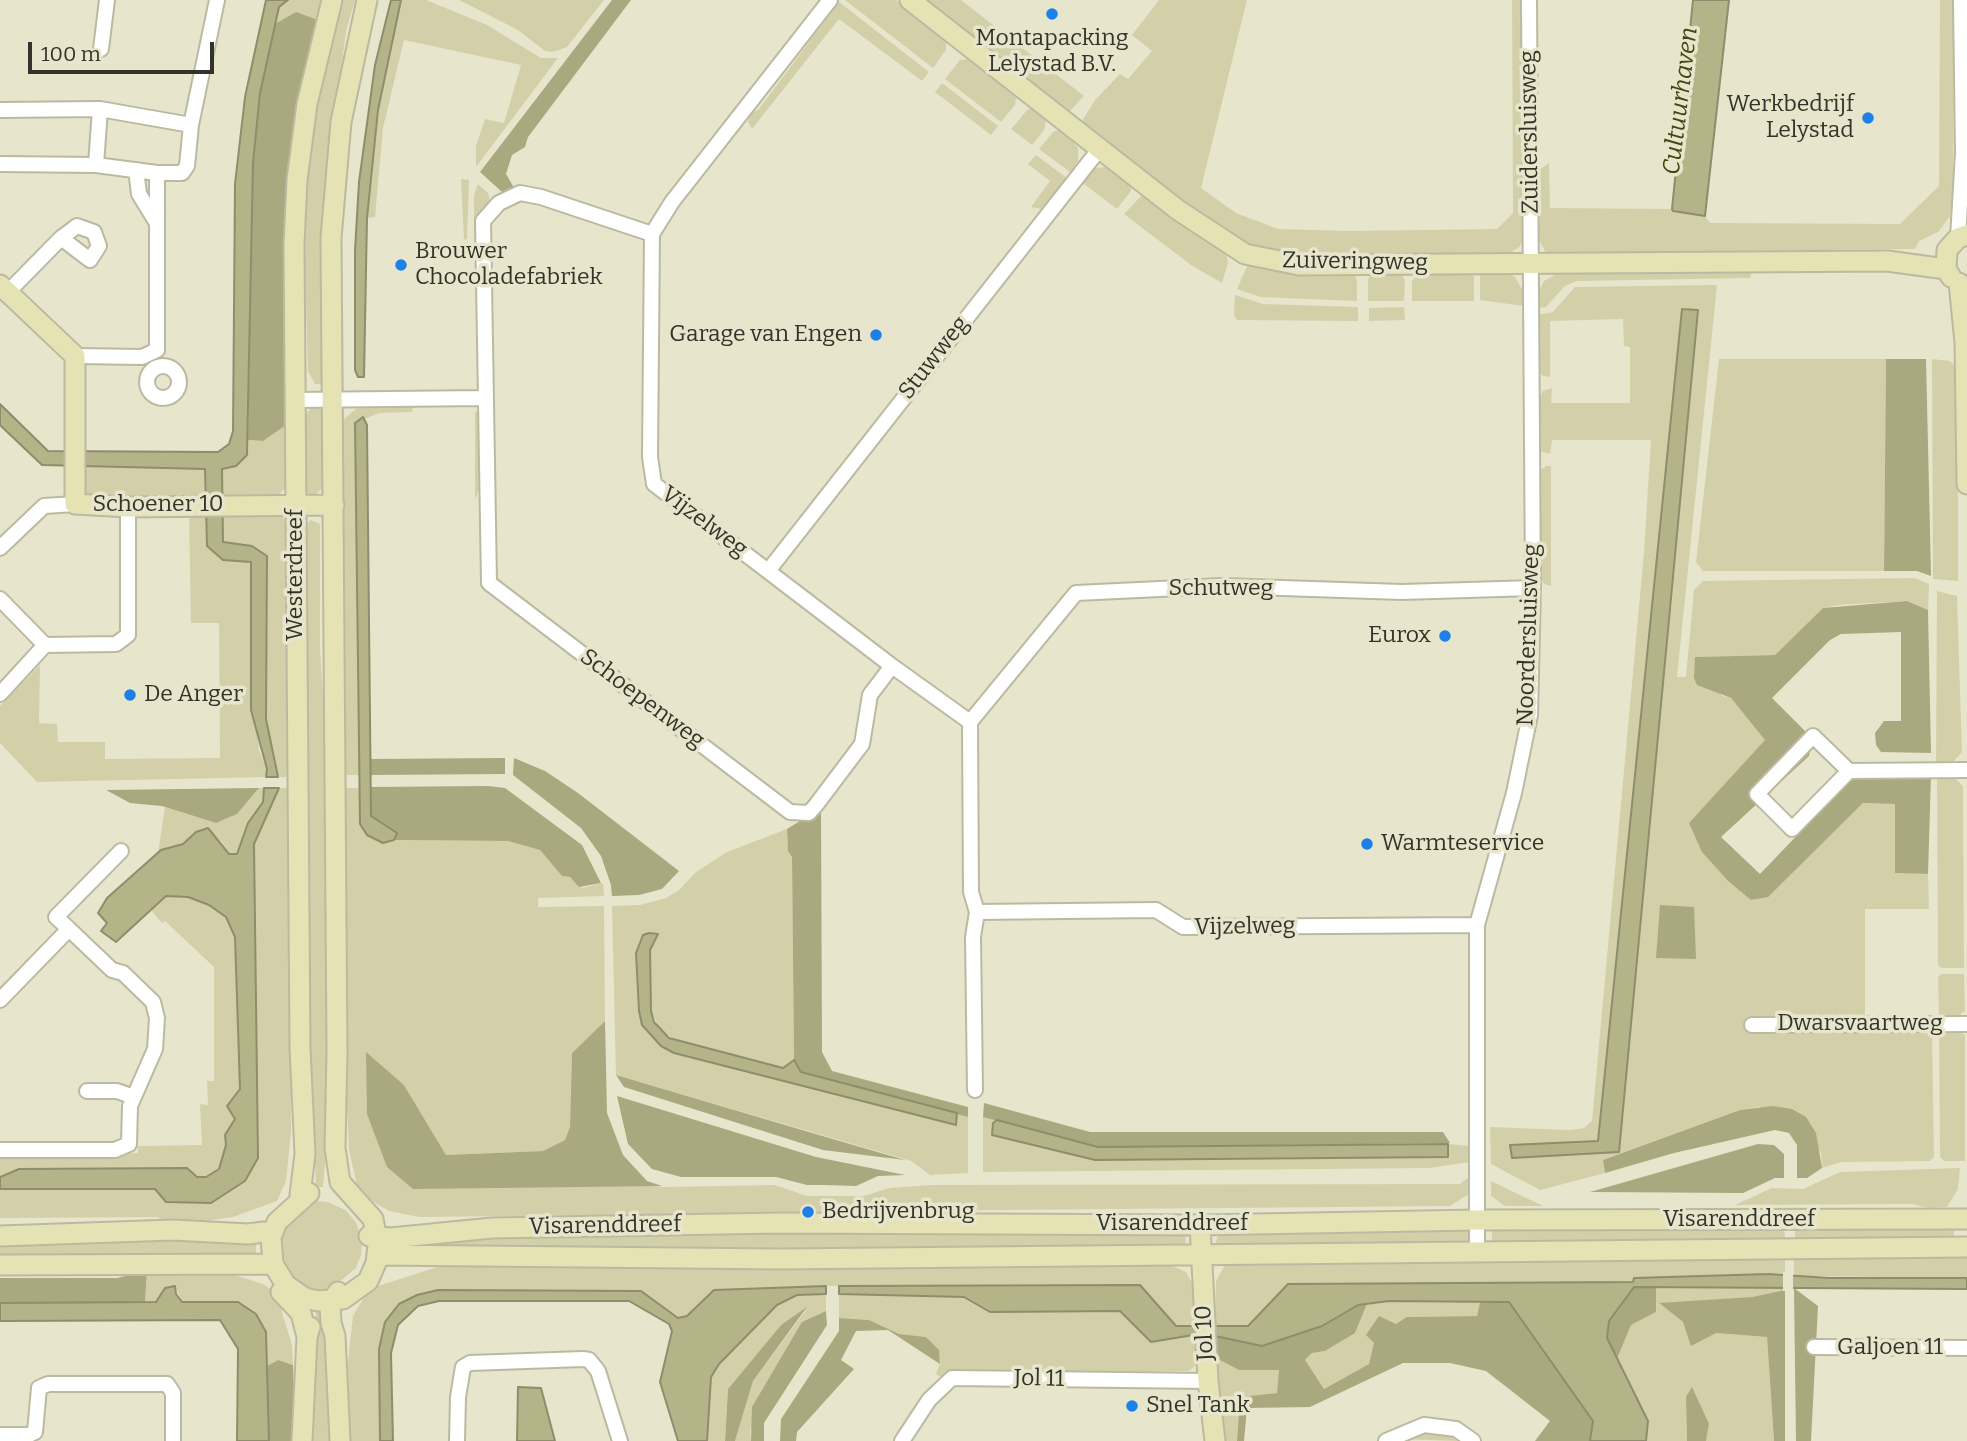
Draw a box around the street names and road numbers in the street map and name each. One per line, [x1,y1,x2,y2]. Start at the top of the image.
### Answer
street label: Zuidersluisweg [1515,50,1545,214]
street label: Zuiveringweg [1282,247,1428,277]
street label: Stuwweg [893,311,975,405]
street label: Vijzelweg [655,481,753,563]
street label: Schoener 10 [93,491,223,519]
street label: Westerdreef [282,509,310,641]
street label: Noordersluisweg [1512,543,1546,727]
street label: Schutweg [1169,575,1273,603]
street label: Schoepenweg [574,643,710,755]
street label: Vijzelweg [1194,912,1296,942]
street label: Dwarsvaartweg [1777,1010,1943,1038]
street label: Visarenddreef [1663,1206,1815,1234]
street label: Visarenddreef [1096,1210,1248,1238]
street label: Visarenddreef [529,1211,681,1241]
street label: Jol 10 [1190,1304,1220,1362]
street label: Galjoen 11 [1837,1334,1943,1362]
street label: Jol 11 [1014,1365,1064,1393]

